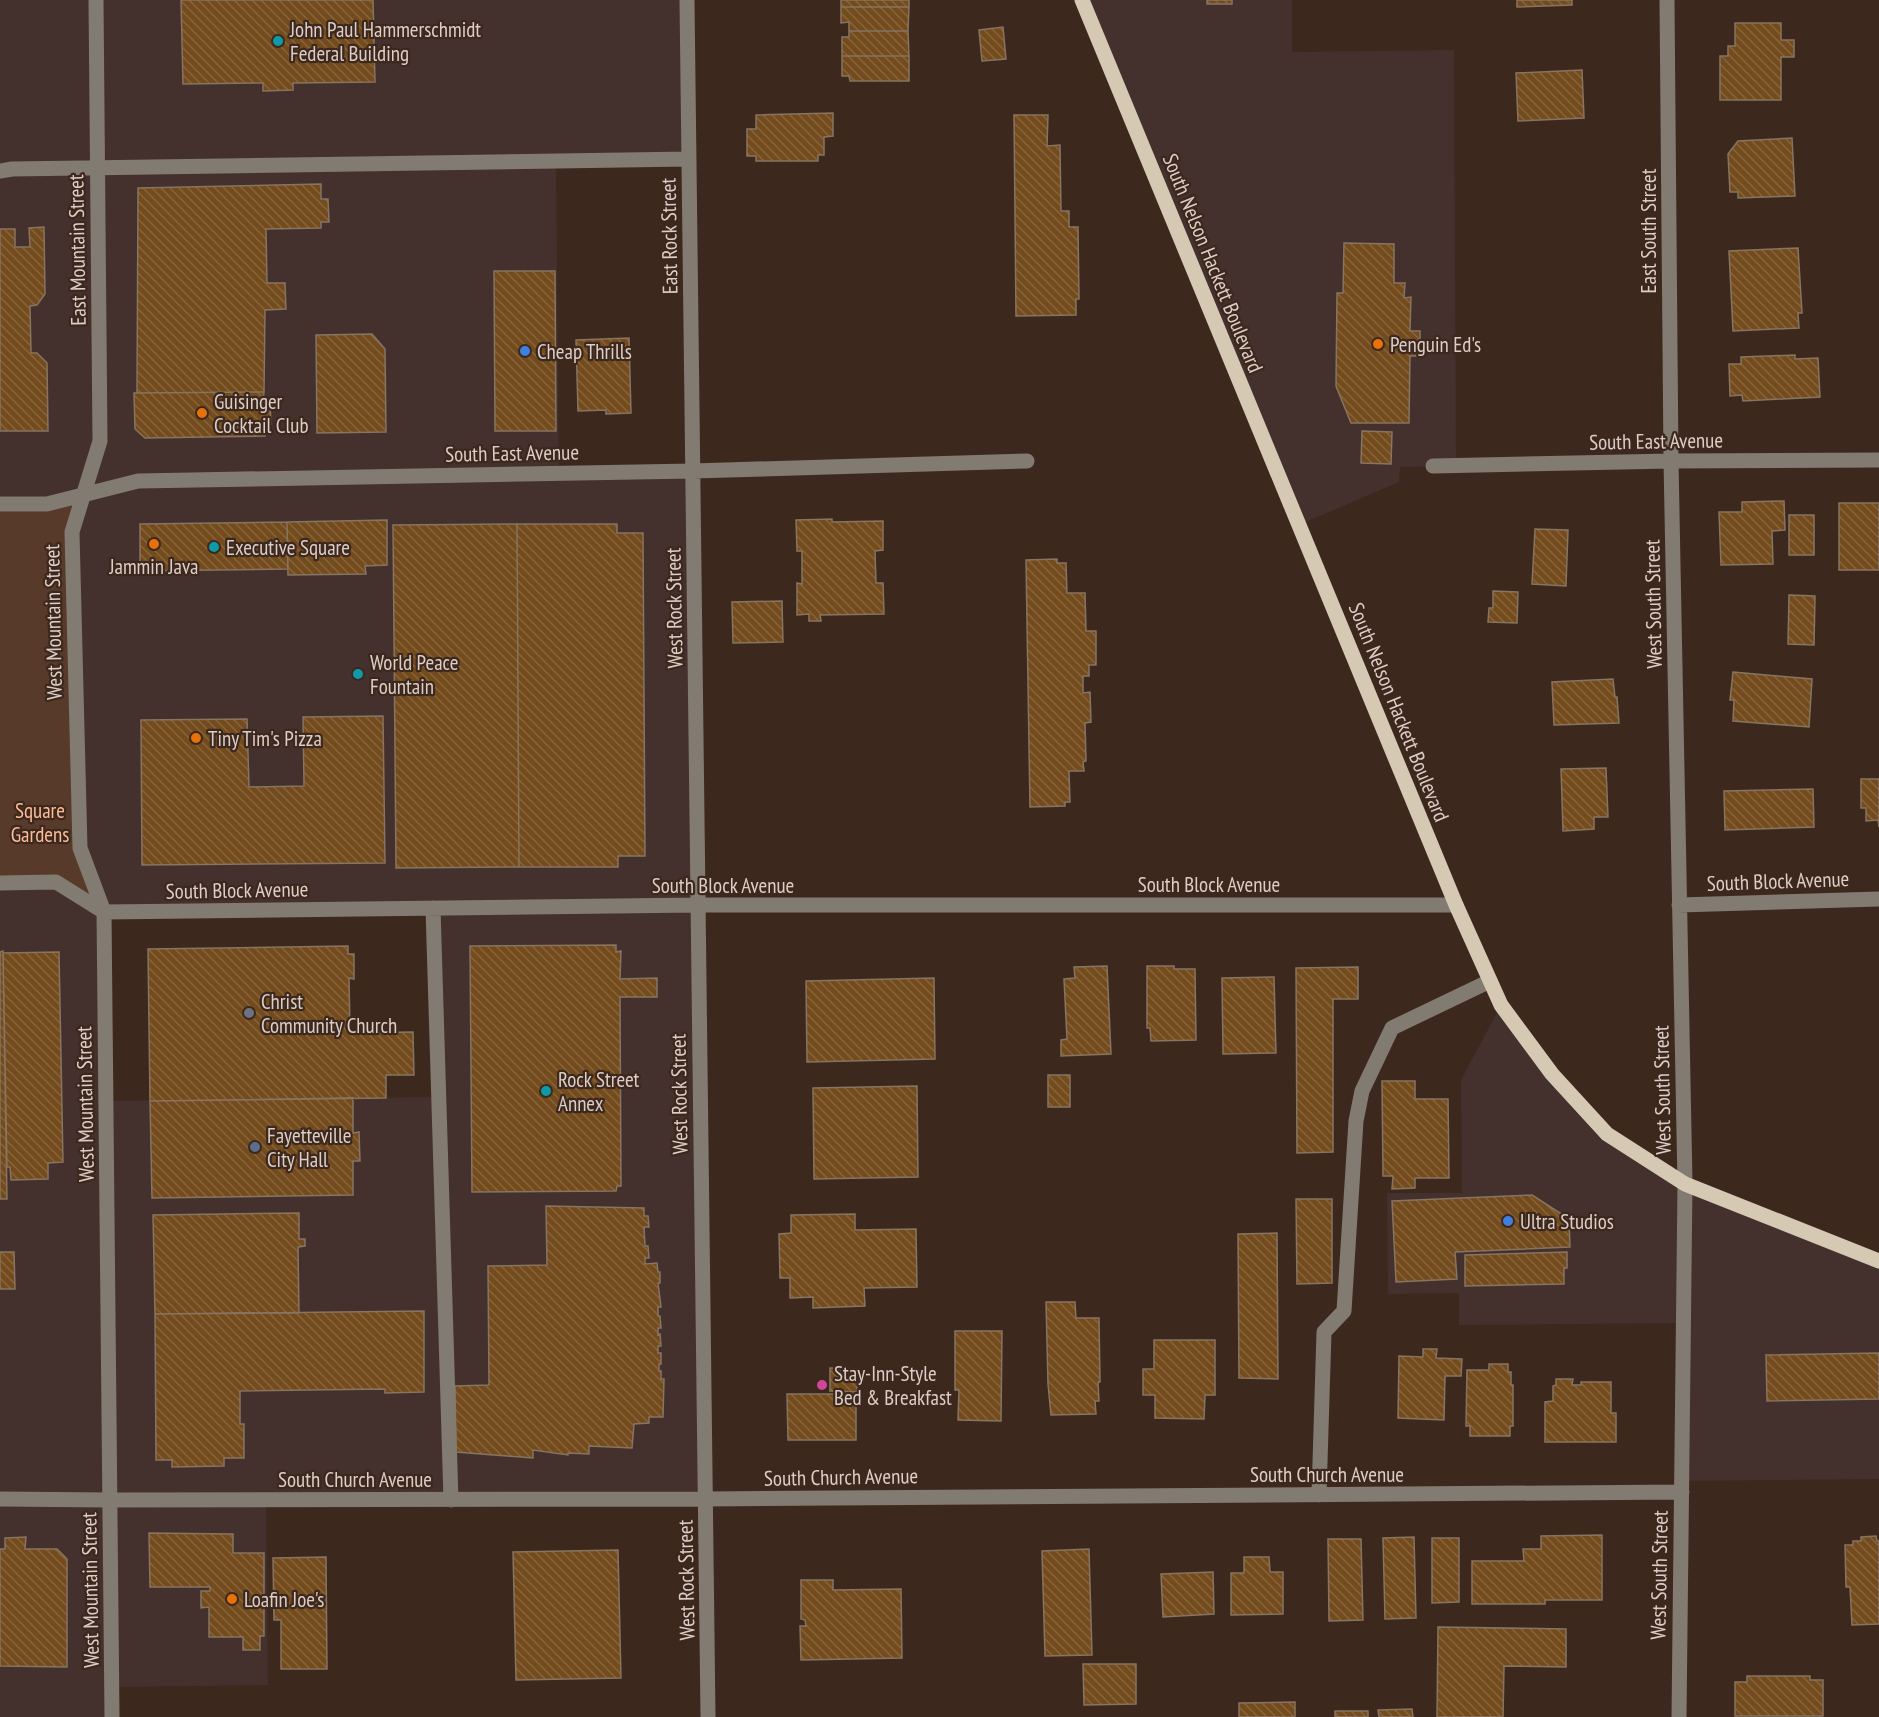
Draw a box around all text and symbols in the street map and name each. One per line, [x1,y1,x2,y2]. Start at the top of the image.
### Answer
place label: John Paul Hammerschmidt Federal Building [289,16,481,67]
marker: John Paul Hammerschmidt Federal Building [271,34,285,48]
street label: South Nelson Hackett Boulevard [1157,150,1269,376]
street label: East South Street [1635,168,1662,293]
street label: East Mountain Street [62,174,92,326]
street label: East Rock Street [654,177,684,294]
place label: Penguin Ed's [1390,331,1481,358]
marker: Penguin Ed's [1371,337,1385,351]
place label: Cheap Thrills [537,338,632,365]
marker: Cheap Thrills [518,344,532,358]
place label: Guisinger Cocktail Club [214,388,309,439]
marker: Guisinger Cocktail Club [195,406,209,420]
street label: South East Avenue [1589,426,1723,456]
street label: South East Avenue [445,438,579,468]
place label: Executive Square [226,534,350,561]
marker: Jammin Java [147,537,161,551]
street label: West South Street [1638,539,1668,669]
marker: Executive Square [207,540,221,554]
street label: West Mountain Street [38,544,68,700]
street label: West Rock Street [659,547,689,669]
place label: Jammin Java [108,553,199,580]
street label: South Nelson Hackett Boulevard [1343,599,1455,825]
place label: World Peace Fountain [370,649,458,700]
marker: World Peace Fountain [351,667,365,681]
place label: Tiny Tim's Pizza [208,725,322,752]
marker: Tiny Tim's Pizza [189,731,203,745]
park label: Square Gardens [11,797,69,848]
street label: South Block Avenue [1706,865,1850,897]
street label: South Block Avenue [1138,871,1280,898]
street label: South Block Avenue [652,872,794,899]
street label: South Block Avenue [165,875,309,905]
place label: Christ Community Church [261,988,397,1039]
marker: Christ Community Church [242,1006,256,1020]
street label: West South Street [1647,1025,1677,1155]
street label: West Mountain Street [70,1026,100,1182]
street label: West Rock Street [664,1033,694,1155]
place label: Rock Street Annex [558,1066,640,1117]
marker: Rock Street Annex [539,1084,553,1098]
place label: Fayetteville City Hall [267,1122,352,1173]
marker: Fayetteville City Hall [248,1140,262,1154]
place label: Ultra Studios [1520,1208,1614,1235]
marker: Ultra Studios [1501,1214,1515,1228]
place label: Stay-Inn-Style Bed & Breakfast [834,1360,952,1411]
marker: Stay-Inn-Style Bed & Breakfast [815,1378,829,1392]
street label: South Church Avenue [1250,1461,1404,1488]
street label: South Church Avenue [764,1462,918,1492]
street label: South Church Avenue [278,1466,432,1493]
street label: West South Street [1644,1510,1674,1640]
street label: West Mountain Street [75,1512,105,1668]
street label: West Rock Street [671,1519,701,1641]
place label: Loafin Joe's [244,1586,324,1613]
marker: Loafin Joe's [225,1592,239,1606]

